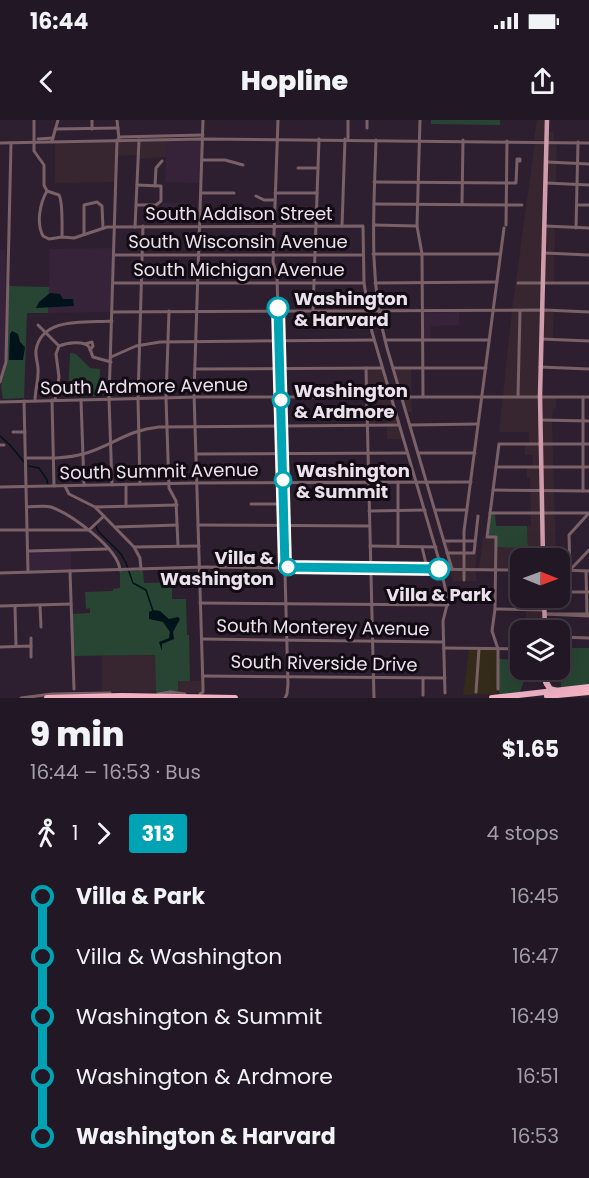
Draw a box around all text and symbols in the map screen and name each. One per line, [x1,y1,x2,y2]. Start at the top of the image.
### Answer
text: 16:44 [30,6,88,37]
text: Hopline [241,62,348,99]
icon: back [30,65,63,98]
icon: share [526,65,559,98]
street label: South Addison Street [145,201,333,226]
street label: South Wisconsin Avenue [128,229,348,254]
street label: South Michigan Avenue [133,257,345,282]
place label: Washington & Harvard [294,286,408,332]
marker: Washington & Harvard [267,297,289,319]
street label: South Ardmore Avenue [40,372,248,400]
place label: Washington & Ardmore [294,378,408,424]
marker: Washington & Ardmore [272,391,290,409]
street label: South Summit Avenue [59,457,259,485]
place label: Washington & Summit [296,458,410,504]
marker: Washington & Summit [274,471,292,489]
place label: Villa & Washington [160,545,275,591]
north arrow [510,548,570,608]
map controls [510,548,570,680]
marker: Villa & Washington [279,558,297,576]
marker: Villa & Park [428,558,450,580]
place label: Villa & Park [386,582,493,607]
street label: South Monterey Avenue [216,613,430,641]
button: layers [510,620,570,680]
street label: South Riverside Drive [230,649,418,677]
text: 9 min [30,711,124,758]
text: $1.65 [502,734,559,765]
text: 16:44 – 16:53 · Bus [30,758,201,786]
icon: walk [30,817,63,850]
icon: forward [87,817,120,850]
text: 1 [72,819,78,847]
text: 313 [141,819,175,848]
text: 4 stops [487,819,559,847]
text: Villa & Park [76,881,205,912]
text: 16:45 [511,882,559,910]
text: Villa & Washington [76,941,282,972]
text: 16:47 [512,942,559,970]
text: Washington & Summit [76,1001,322,1032]
text: 16:49 [510,1002,559,1030]
text: Washington & Ardmore [76,1061,333,1092]
text: 16:51 [517,1062,559,1090]
text: Washington & Harvard [76,1121,336,1152]
text: 16:53 [511,1122,559,1150]

